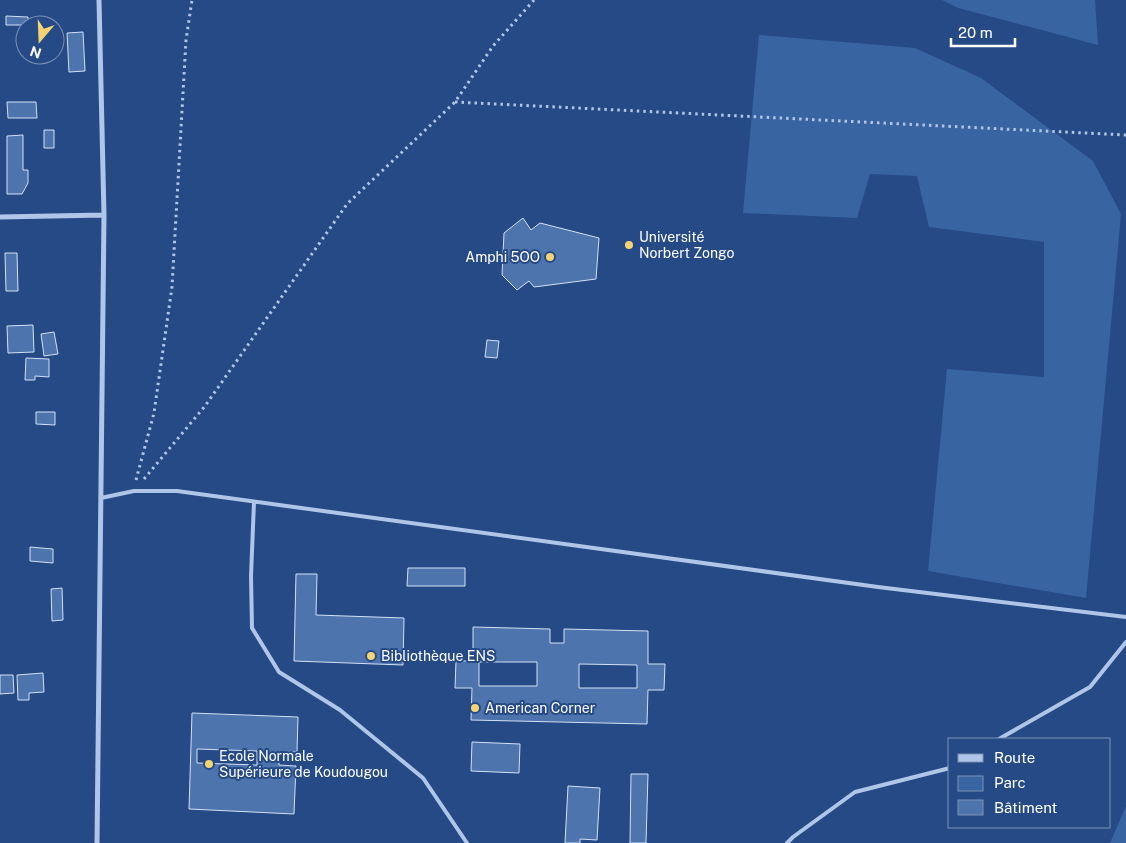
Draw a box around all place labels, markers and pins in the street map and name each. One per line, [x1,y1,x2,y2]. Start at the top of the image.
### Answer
place label: Université Norbert Zongo [639,229,734,261]
marker: Université Norbert Zongo [623,239,635,251]
place label: Amphi 5OO [465,249,540,265]
marker: Amphi 5OO [544,251,556,263]
place label: Bibliothèque ENS [381,648,495,664]
marker: Bibliothèque ENS [365,650,377,662]
place label: American Corner [485,700,595,716]
marker: American Corner [469,702,481,714]
place label: Ecole Normale Supérieure de Koudougou [219,748,388,780]
marker: Ecole Normale Supérieure de Koudougou [203,758,215,770]

